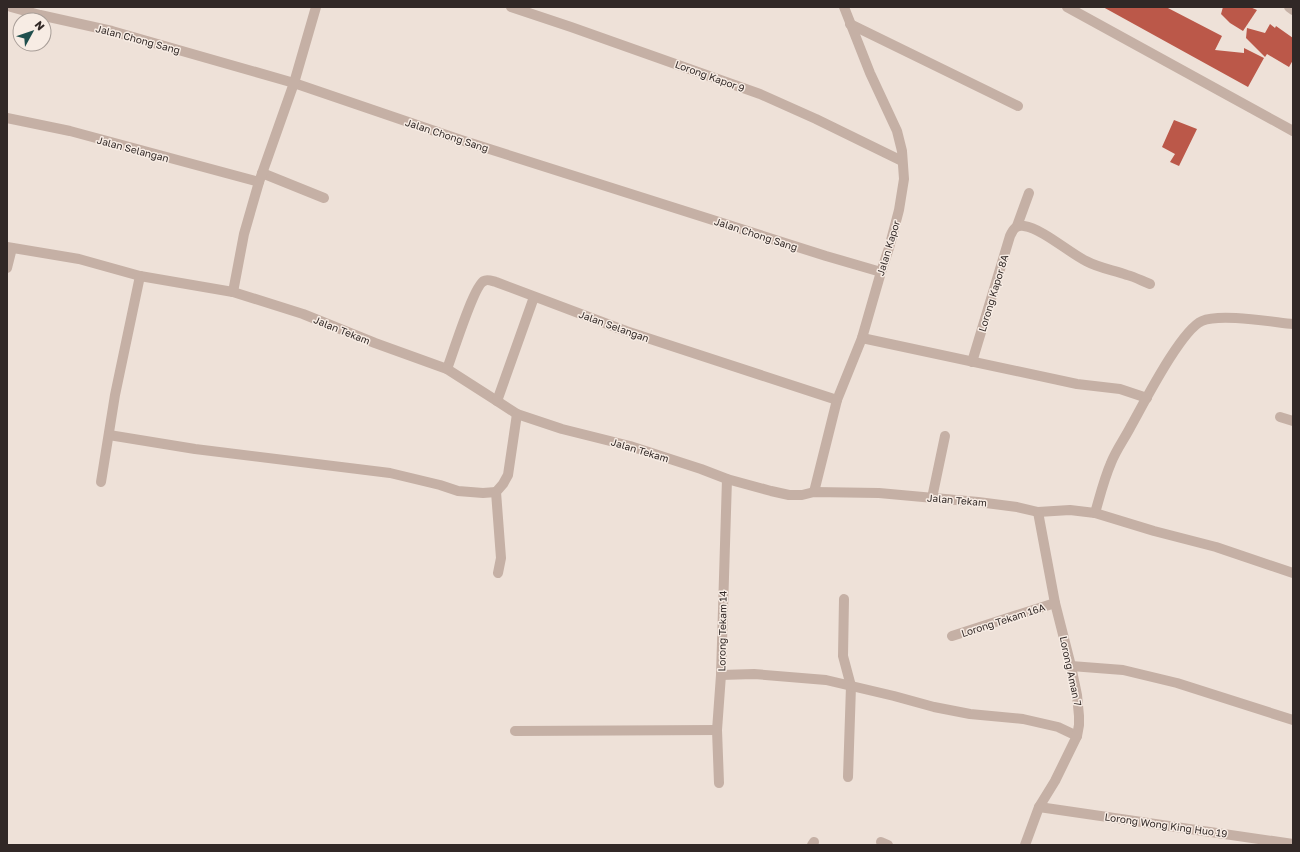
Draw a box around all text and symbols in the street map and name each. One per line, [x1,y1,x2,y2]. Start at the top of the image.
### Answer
north arrow [12,12,52,52]
text: N [32,18,48,33]
street label: Jalan Chong Sang [95,22,181,56]
street label: Lorong Kapor 9 [674,58,746,94]
street label: Jalan Chong Sang [404,116,490,154]
street label: Jalan Selangan [96,134,170,164]
street label: Jalan Chong Sang [713,215,799,253]
street label: Jalan Kapor [874,219,902,277]
street label: Lorong Kapor 8A [976,253,1011,333]
street label: Jalan Selangan [577,308,651,344]
street label: Jalan Tekam [312,313,372,347]
street label: Jalan Tekam [610,436,671,465]
street label: Jalan Tekam [927,491,987,509]
street label: Lorong Tekam 14 [715,590,729,672]
street label: Lorong Tekam 16A [960,601,1047,639]
street label: Lorong Aman 7 [1058,635,1084,707]
street label: Lorong Wong King Huo 19 [1104,810,1228,840]

